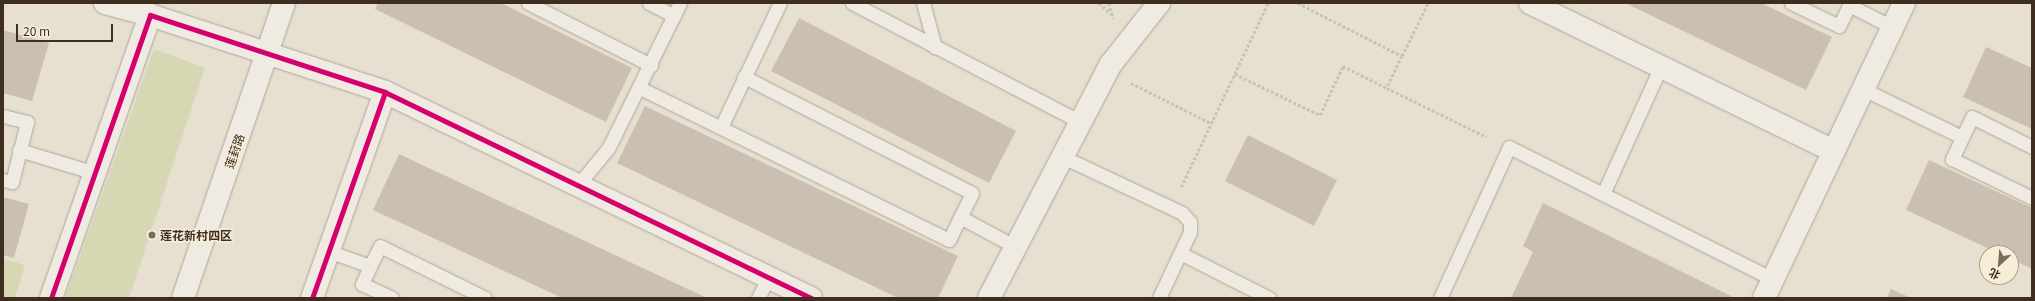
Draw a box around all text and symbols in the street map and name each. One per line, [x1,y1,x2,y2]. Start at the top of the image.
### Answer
scale bar [18,16,115,42]
text: 20 m [23,22,50,39]
street label: 莲葑路 [221,132,247,170]
place label: 莲花新村四区 [160,228,232,242]
marker: 莲花新村四区 [147,230,157,240]
north arrow [1979,245,2019,285]
text: 北 [1986,265,2003,284]

